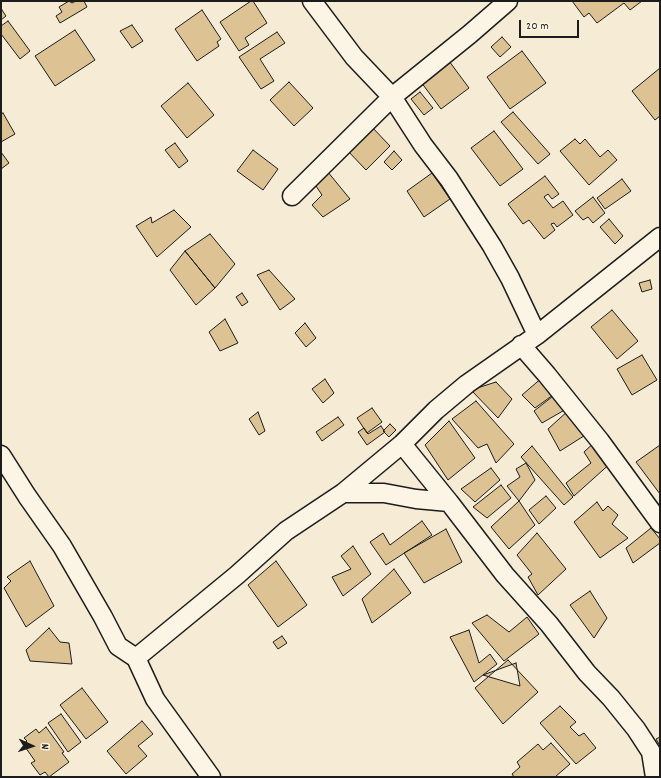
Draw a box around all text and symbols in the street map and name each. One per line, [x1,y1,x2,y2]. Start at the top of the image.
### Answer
scale bar [521,12,581,38]
text: 20 m [526,18,549,35]
north arrow [12,726,52,766]
text: N [36,743,52,750]

